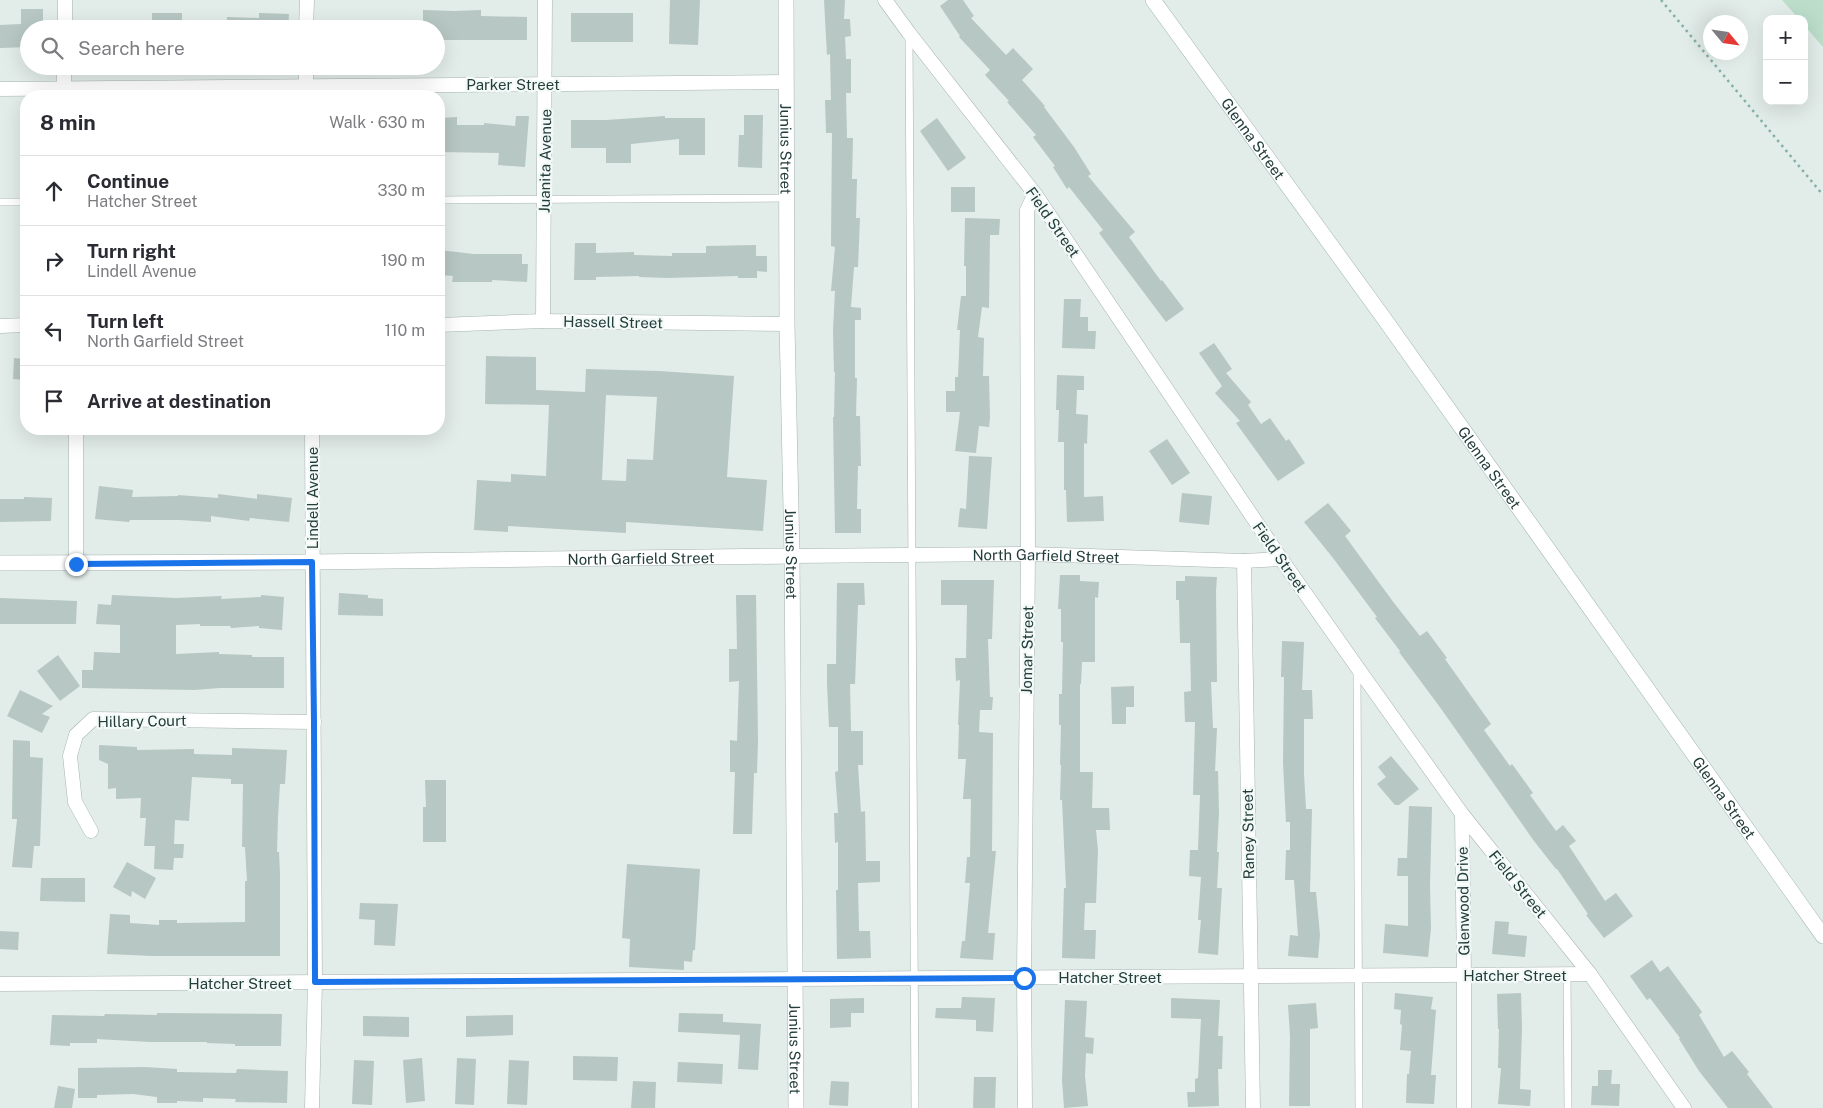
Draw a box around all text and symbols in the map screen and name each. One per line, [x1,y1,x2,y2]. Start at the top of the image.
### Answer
north arrow [1703,15,1748,60]
map controls [1763,15,1808,105]
button: + [1763,15,1808,60]
search box [20,20,445,75]
icon: search [38,34,66,62]
text: Search here [78,37,185,59]
button: − [1763,60,1808,105]
street label: Parker Street [466,76,560,93]
street label: Glenna Street [1218,94,1289,183]
street label: Junius Street [778,104,795,195]
street label: Juanita Avenue [536,109,554,213]
text: 8 min [40,110,96,135]
text: Walk · 630 m [329,113,425,132]
text: Continue [87,170,169,192]
icon: ahead [40,177,68,205]
text: 330 m [378,181,425,200]
street label: Field Street [1023,184,1083,260]
text: Hatcher Street [87,192,197,211]
text: Turn right [87,240,176,262]
icon: right [40,247,68,275]
text: 190 m [381,251,425,270]
text: Lindell Avenue [87,262,196,281]
text: Turn left [87,310,164,332]
street label: Hassell Street [563,313,663,331]
icon: left [40,317,68,345]
text: 110 m [384,321,425,340]
text: North Garfield Street [87,332,244,351]
icon: arrive [40,387,68,415]
text: Arrive at destination [87,390,271,412]
street label: Glenna Street [1455,423,1525,512]
street label: Lindell Avenue [304,447,321,549]
street label: Junius Street [782,508,801,600]
street label: Field Street [1250,519,1310,595]
street label: North Garfield Street [972,545,1120,565]
street label: North Garfield Street [567,548,715,567]
route end [65,553,88,576]
street label: Jomar Street [1018,605,1036,695]
street label: Hillary Court [97,712,187,730]
street label: Glenna Street [1689,753,1760,842]
street label: Raney Street [1239,788,1257,880]
street label: Glenwood Drive [1454,846,1472,956]
street label: Field Street [1486,847,1550,921]
route start [1013,967,1036,990]
street label: Hatcher Street [1463,967,1567,984]
street label: Hatcher Street [1058,969,1162,986]
street label: Hatcher Street [188,975,292,992]
street label: Junius Street [787,1003,804,1095]

